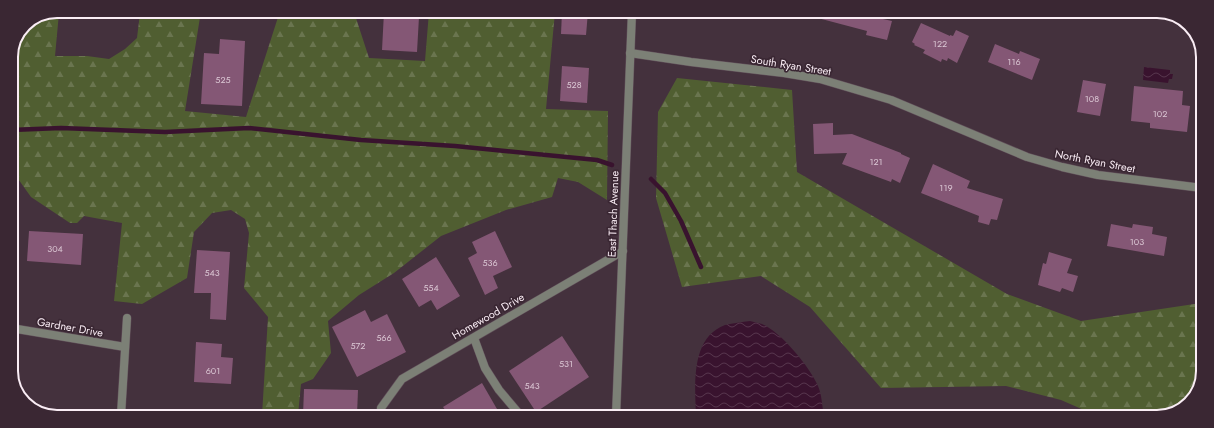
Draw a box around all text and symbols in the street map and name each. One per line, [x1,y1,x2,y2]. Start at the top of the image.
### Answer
house number: 122 [933,37,947,50]
street label: South Ryan Street [750,51,833,79]
house number: 116 [1007,55,1021,68]
house number: 525 [215,73,231,86]
house number: 528 [566,78,582,91]
house number: 108 [1085,92,1099,105]
house number: 102 [1153,107,1167,120]
street label: North Ryan Street [1053,145,1137,177]
house number: 121 [869,155,883,168]
street label: East Thach Avenue [603,170,623,258]
house number: 119 [939,181,953,194]
house number: 103 [1130,235,1144,248]
house number: 304 [47,242,63,255]
house number: 536 [482,256,498,269]
house number: 543 [204,266,220,279]
house number: 554 [423,281,439,294]
street label: Homewood Drive [449,289,527,343]
street label: Gardner Drive [36,313,105,341]
house number: 566 [376,331,392,344]
house number: 572 [351,339,365,352]
house number: 531 [559,357,573,370]
house number: 601 [206,364,220,377]
house number: 543 [524,379,540,392]

